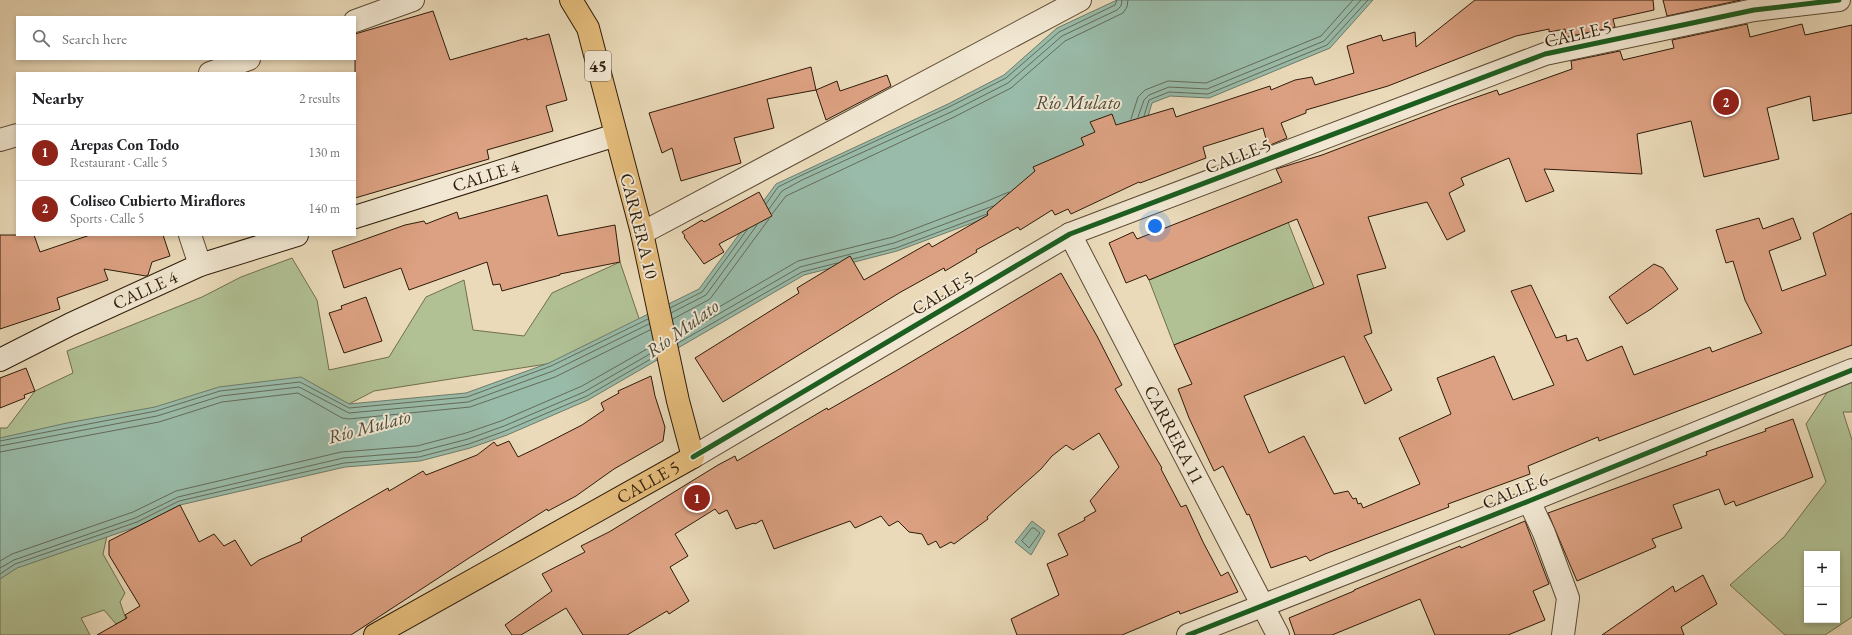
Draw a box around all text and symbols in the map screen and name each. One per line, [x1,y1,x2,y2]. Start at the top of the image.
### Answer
street label: CALLE 5 [1542,15,1614,52]
search box [16,16,356,60]
icon: search [30,27,52,49]
text: Search here [62,29,127,48]
road number: 45 [585,51,611,81]
text: Nearby [32,87,84,109]
pin: 2 [1713,87,1739,117]
text: 2 results [299,90,340,107]
water label: Río Mulato [1036,90,1120,115]
street label: CALLE 5 [1202,132,1274,179]
text: Arepas Con Todo [70,135,179,154]
text: 1 [42,144,48,161]
text: 130 m [309,144,340,161]
text: Restaurant · Calle 5 [70,154,168,171]
street label: CALLE 4 [449,154,522,197]
street label: CARRERA 10 [615,171,664,281]
text: Coliseo Cubierto Miraflores [70,191,245,210]
text: 2 [42,200,48,217]
text: 140 m [309,200,340,217]
text: Sports · Calle 5 [70,210,144,227]
your location [1145,216,1165,236]
street label: CALLE 4 [109,265,181,314]
street label: CALLE 5 [907,265,978,320]
water label: Río Mulato [641,293,724,363]
street label: CARRERA 11 [1139,381,1210,488]
water label: Río Mulato [325,403,413,450]
street label: CALLE 5 [612,455,683,508]
street label: CALLE 6 [1479,467,1551,514]
pin: 1 [684,483,710,513]
map controls [1804,551,1840,623]
button: + [1804,551,1840,587]
button: − [1804,587,1840,623]

